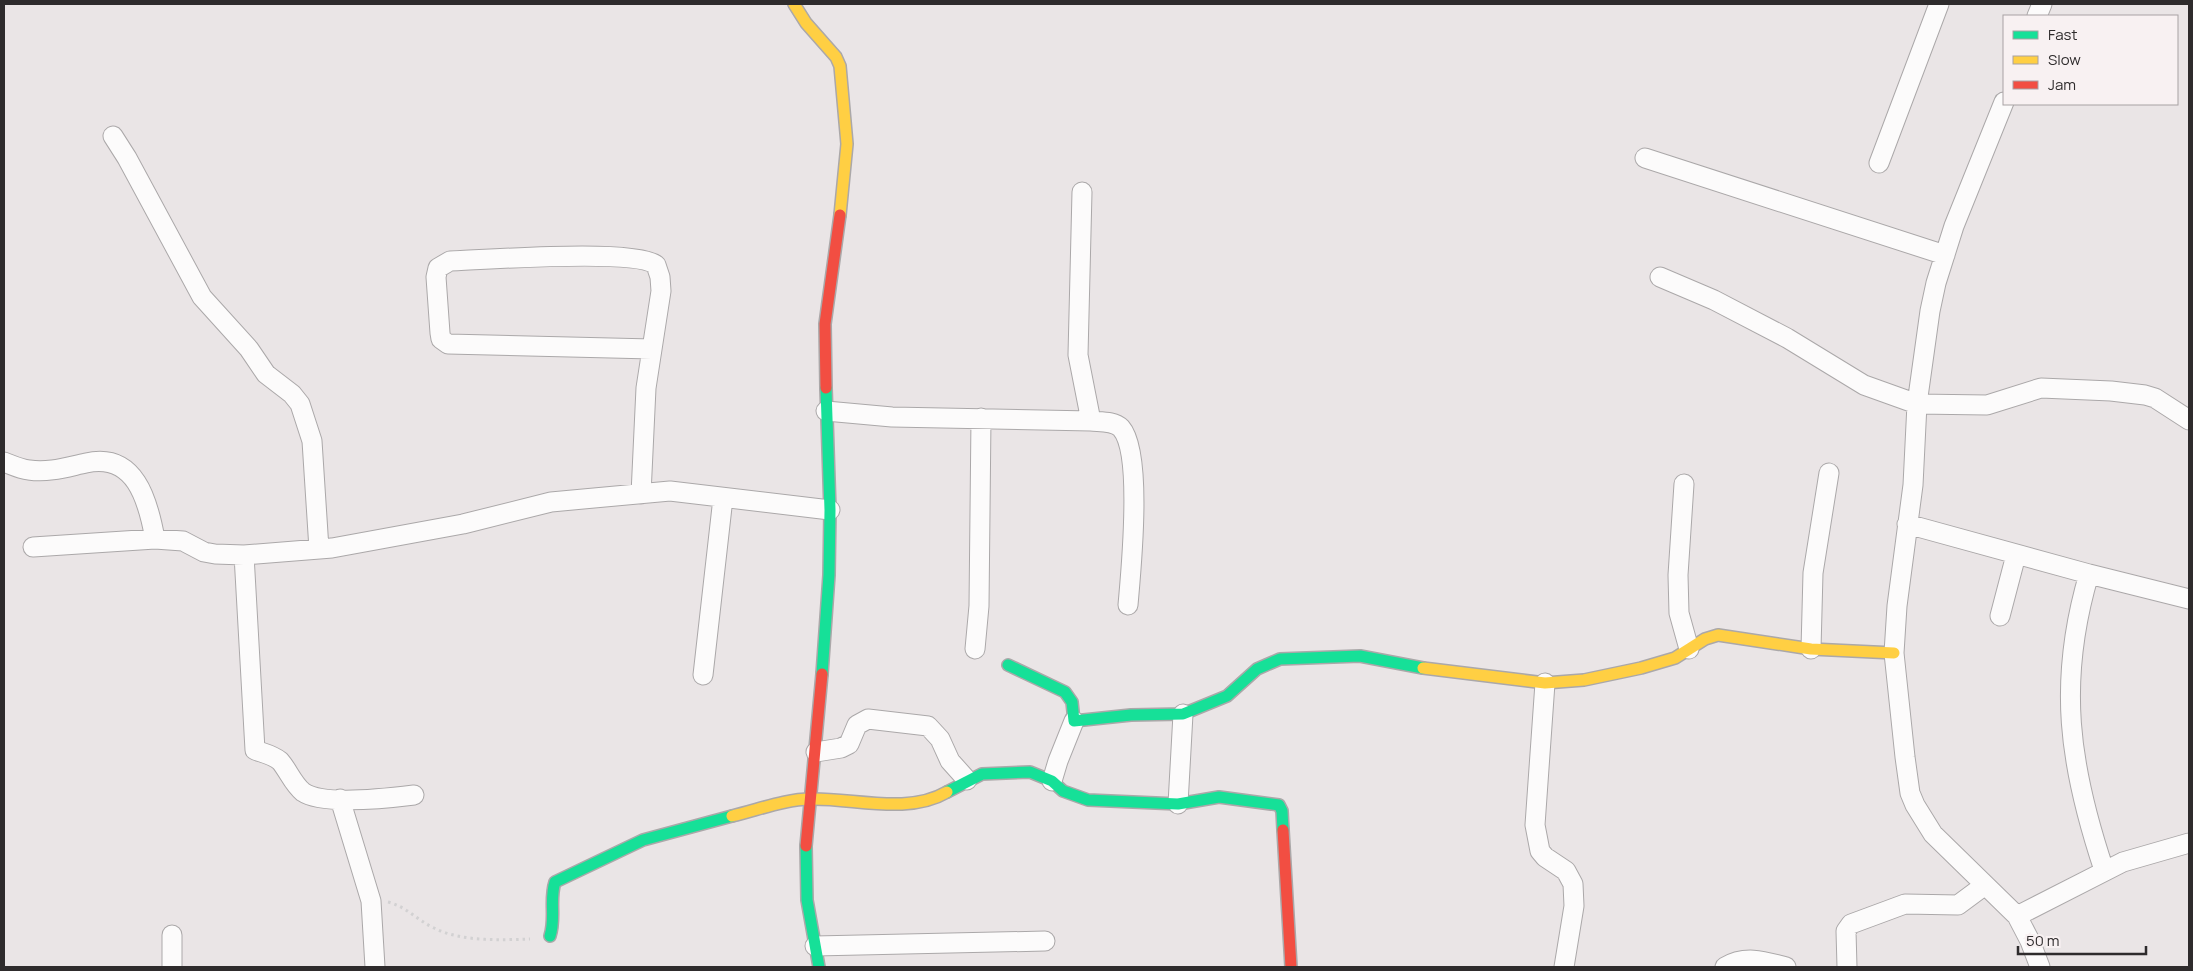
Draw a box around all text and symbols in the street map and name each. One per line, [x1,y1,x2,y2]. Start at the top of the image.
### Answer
legend [2003,15,2178,105]
text: Fast [2048,24,2077,45]
text: Slow [2048,49,2081,70]
text: Jam [2048,74,2076,95]
scale bar [2018,924,2146,956]
text: 50 m [2026,930,2060,951]

